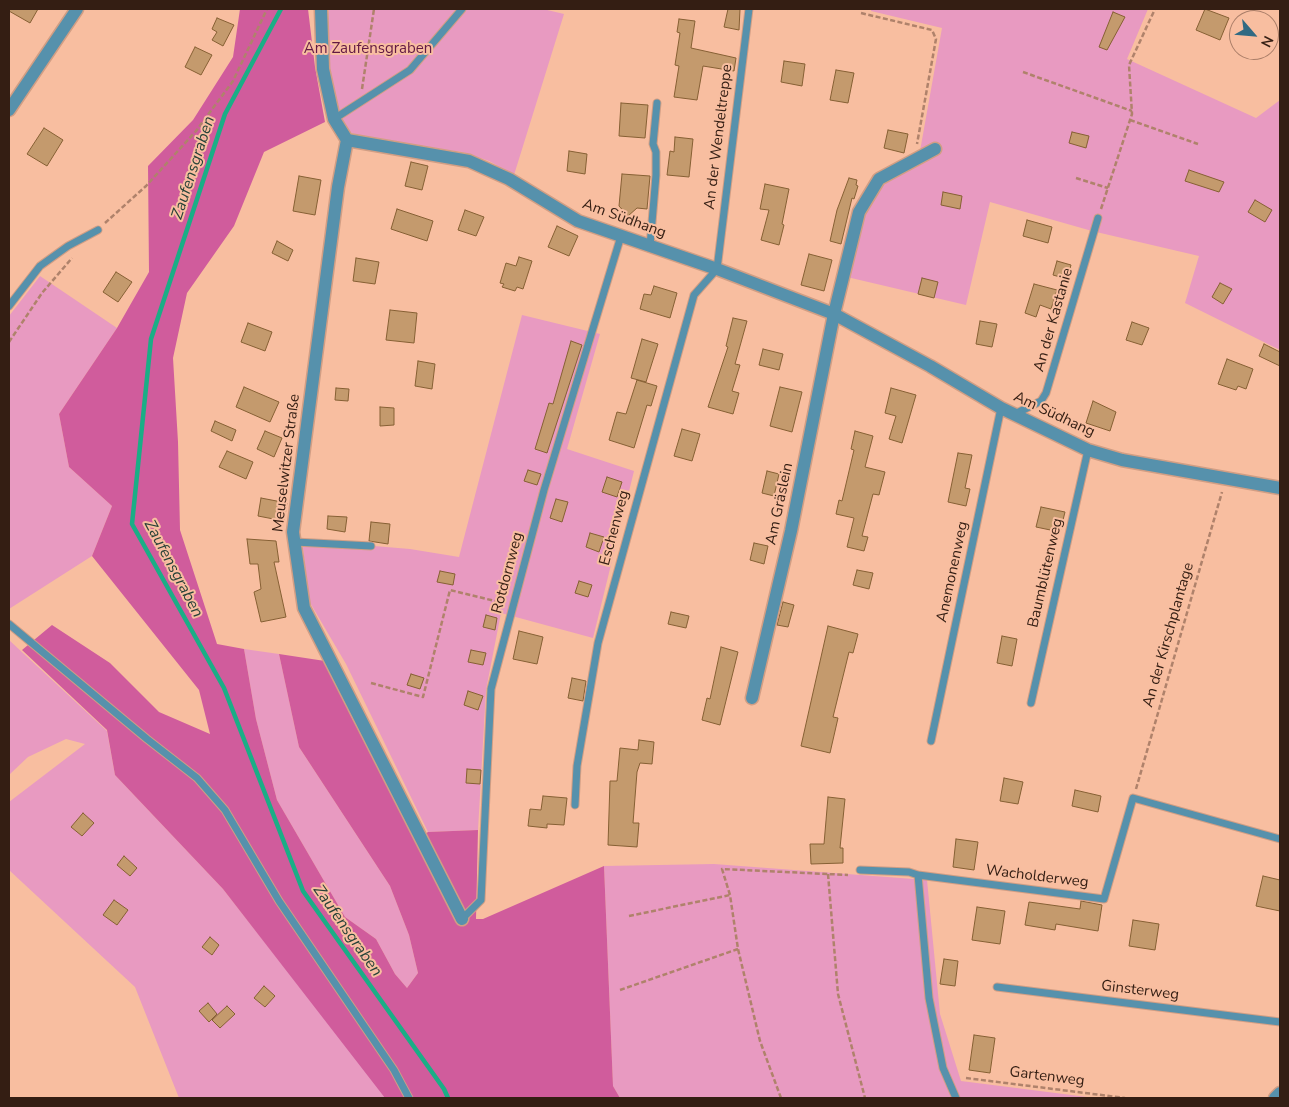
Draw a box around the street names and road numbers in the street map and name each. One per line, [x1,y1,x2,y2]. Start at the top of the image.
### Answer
street label: An der Wendeltreppe [701,63,737,211]
street label: Am Südhang [580,196,668,242]
street label: An der Kastanie [1031,266,1077,374]
street label: Am Südhang [1010,388,1098,442]
street label: Meuselwitzer Straße [270,393,304,533]
street label: Am Gräslein [763,461,797,547]
street label: Eschenweg [596,488,634,568]
street label: Baumblütenweg [1025,516,1067,630]
street label: Anemonenweg [934,520,972,624]
street label: Rotdornweg [489,530,527,616]
street label: An der Kirschplantage [1140,561,1198,709]
street label: Wacholderweg [984,862,1090,892]
street label: Ginsterweg [1100,977,1180,1005]
street label: Gartenweg [1008,1063,1086,1091]

